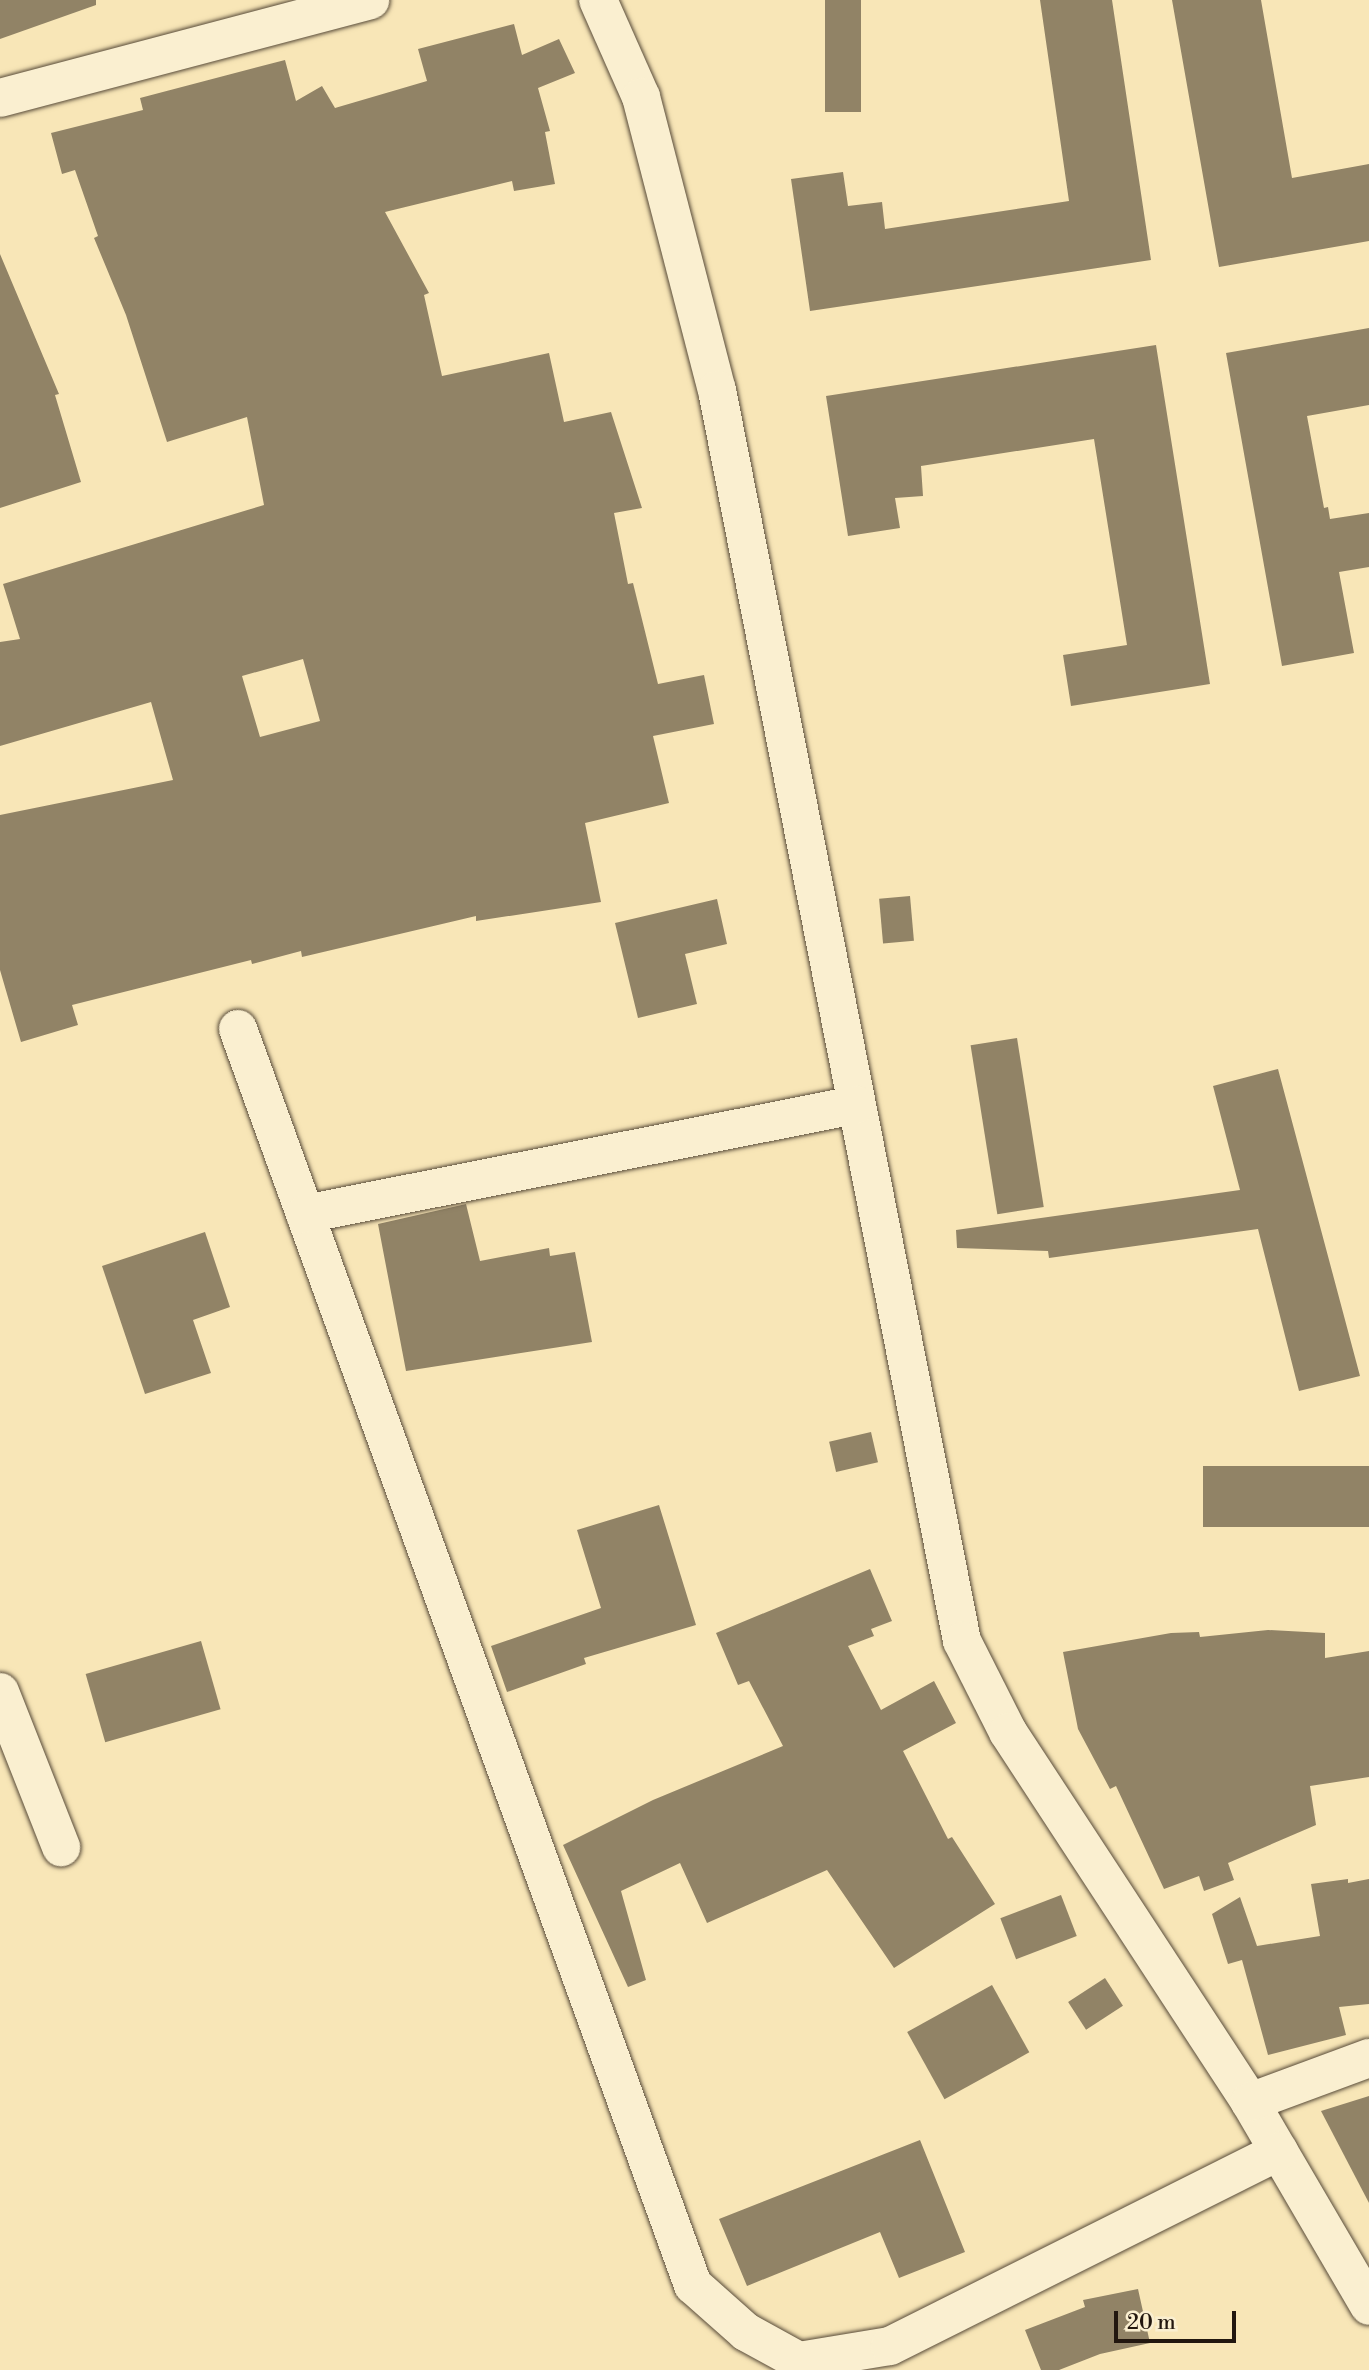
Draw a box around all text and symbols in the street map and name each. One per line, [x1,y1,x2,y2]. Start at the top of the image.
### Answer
scale bar [1117,2296,1240,2340]
text: 20 m [1127,2310,1176,2336]

